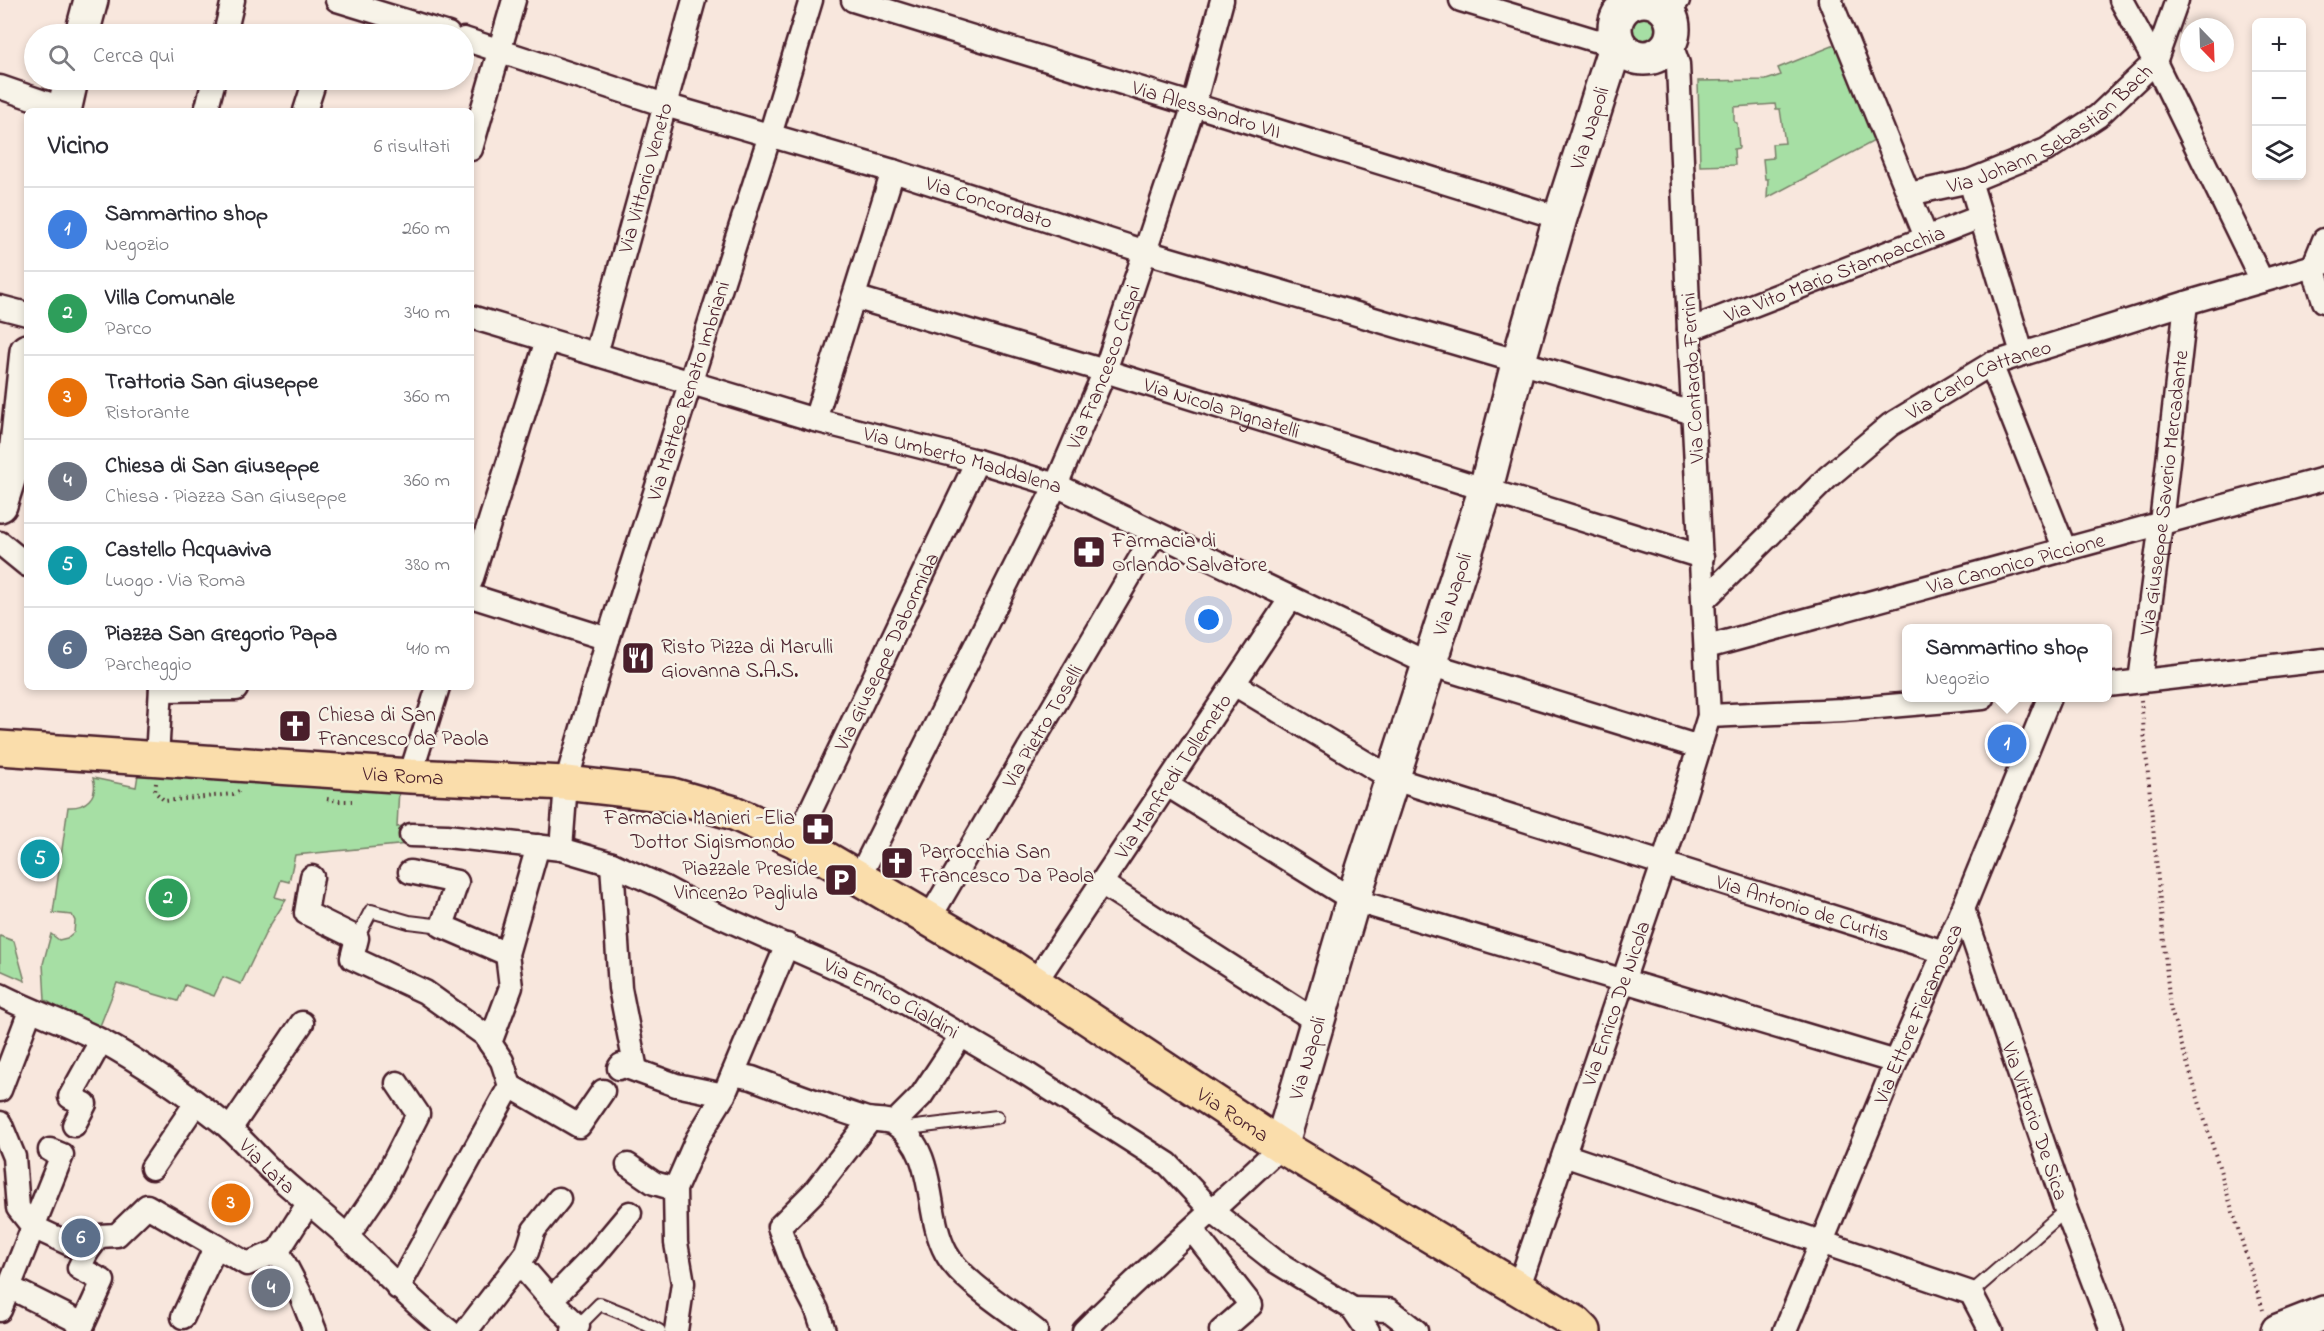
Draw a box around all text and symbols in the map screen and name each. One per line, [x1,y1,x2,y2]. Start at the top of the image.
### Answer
north arrow [2180,18,2234,72]
map controls [2252,18,2306,180]
button: + [2252,18,2306,72]
search box [24,24,474,90]
icon: search [45,41,78,74]
text: Cerca qui [93,41,175,73]
street label: Via Johann Sebastian Bach [1944,58,2161,203]
button: − [2252,72,2306,126]
street label: Via Alessandro VII [1127,74,1284,148]
street label: Via Napoli [1563,83,1618,175]
street label: Via Vittorio Veneto [611,100,682,258]
button: layers [2252,126,2306,180]
text: Vicino [48,128,109,166]
text: 6 risultati [374,133,450,162]
street label: Via Concordato [920,169,1056,238]
text: Sammartino shop [105,199,268,231]
text: 1 [64,215,71,244]
text: 260 m [402,215,450,244]
street label: Via Vito Mario Stampacchia [1719,219,1950,332]
text: Negozio [105,231,169,260]
street label: Via Matteo Renato Imbriani [640,278,739,506]
street label: Via Francesco Crispi [1060,281,1150,456]
text: Villa Comunale [105,283,235,315]
street label: Via Contardo Ferrini [1675,292,1714,465]
text: 2 [63,299,72,328]
text: 340 m [404,299,450,328]
text: Parco [105,315,152,344]
street label: Via Carlo Cattaneo [1900,333,2055,429]
street label: Via Giuseppe Saverio Mercadante [2133,348,2198,638]
text: Trattoria San Giuseppe [105,367,318,399]
street label: Via Nicola Pignatelli [1138,371,1303,448]
text: 3 [63,383,72,412]
text: 360 m [404,383,450,412]
text: Ristorante [105,399,190,428]
street label: Via Umberto Maddalena [859,420,1065,503]
text: Chiesa di San Giuseppe [105,451,319,483]
text: 4 [63,467,72,496]
text: 360 m [404,467,450,496]
text: Chiesa · Piazza San Giuseppe [105,483,347,512]
street label: Via Canonico Piccione [1923,526,2109,604]
place label: Farmacia di Orlando Salvatore [1111,527,1268,581]
pharmacy icon: Farmacia di Orlando Salvatore [1071,534,1107,570]
text: Castello Acquaviva [105,535,271,567]
street label: Via Giuseppe Dabormida [828,548,948,757]
street label: Via Napoli [1426,549,1481,641]
text: 5 [62,551,73,580]
text: 380 m [405,551,450,580]
text: Luogo · Via Roma [105,567,245,596]
your location [1194,605,1223,634]
text: Piazza San Gregorio Papa [105,619,337,651]
popup [1902,624,2112,702]
place label: Risto Pizza di Marulli Giovanna S.A.S. [661,633,833,687]
text: Sammartino shop [1925,633,2089,665]
text: 6 [63,635,72,664]
text: 410 m [406,635,450,664]
restaurant icon: Risto Pizza di Marulli Giovanna S.A.S. [620,640,656,676]
text: Parcheggio [105,651,192,680]
street label: Via Pietro Toselli [996,659,1092,795]
text: Negozio [1925,665,1990,694]
street label: Via Manfredi Tollemeto [1108,688,1240,867]
place label: Chiesa di San Francesco da Paola [317,701,489,755]
church icon: Chiesa di San Francesco da Paola [277,708,313,744]
pin: 1 [1988,722,2026,766]
street label: Via Roma [360,760,444,794]
place label: Farmacia Manieri -Elia Dottor Sigismondo [603,804,795,860]
pharmacy icon: Farmacia Manieri -Elia Dottor Sigismondo [800,811,836,847]
pin: 5 [20,836,60,882]
place label: Parrocchia San Francesco Da Paola [919,838,1094,892]
church icon: Parrocchia San Francesco Da Paola [879,845,915,881]
place label: Piazzale Preside Vincenzo Pagliula [673,855,819,911]
parking icon: Piazzale Preside Vincenzo Pagliula [823,862,859,898]
street label: Via Antonio de Curtis [1711,868,1893,951]
pin: 2 [148,876,188,920]
street label: Via Enrico De Nicola [1575,917,1659,1091]
street label: Via Ettore Fieramosca [1867,920,1972,1110]
street label: Via Enrico Cialdini [817,951,964,1048]
street label: Via Napoli [1282,1013,1335,1105]
street label: Via Vittorio De Sica [1992,1037,2075,1205]
street label: Via Roma [1189,1080,1274,1151]
street label: Via Lata [230,1132,301,1202]
pin: 3 [212,1180,250,1226]
pin: 6 [62,1216,100,1260]
pin: 4 [252,1266,290,1310]

